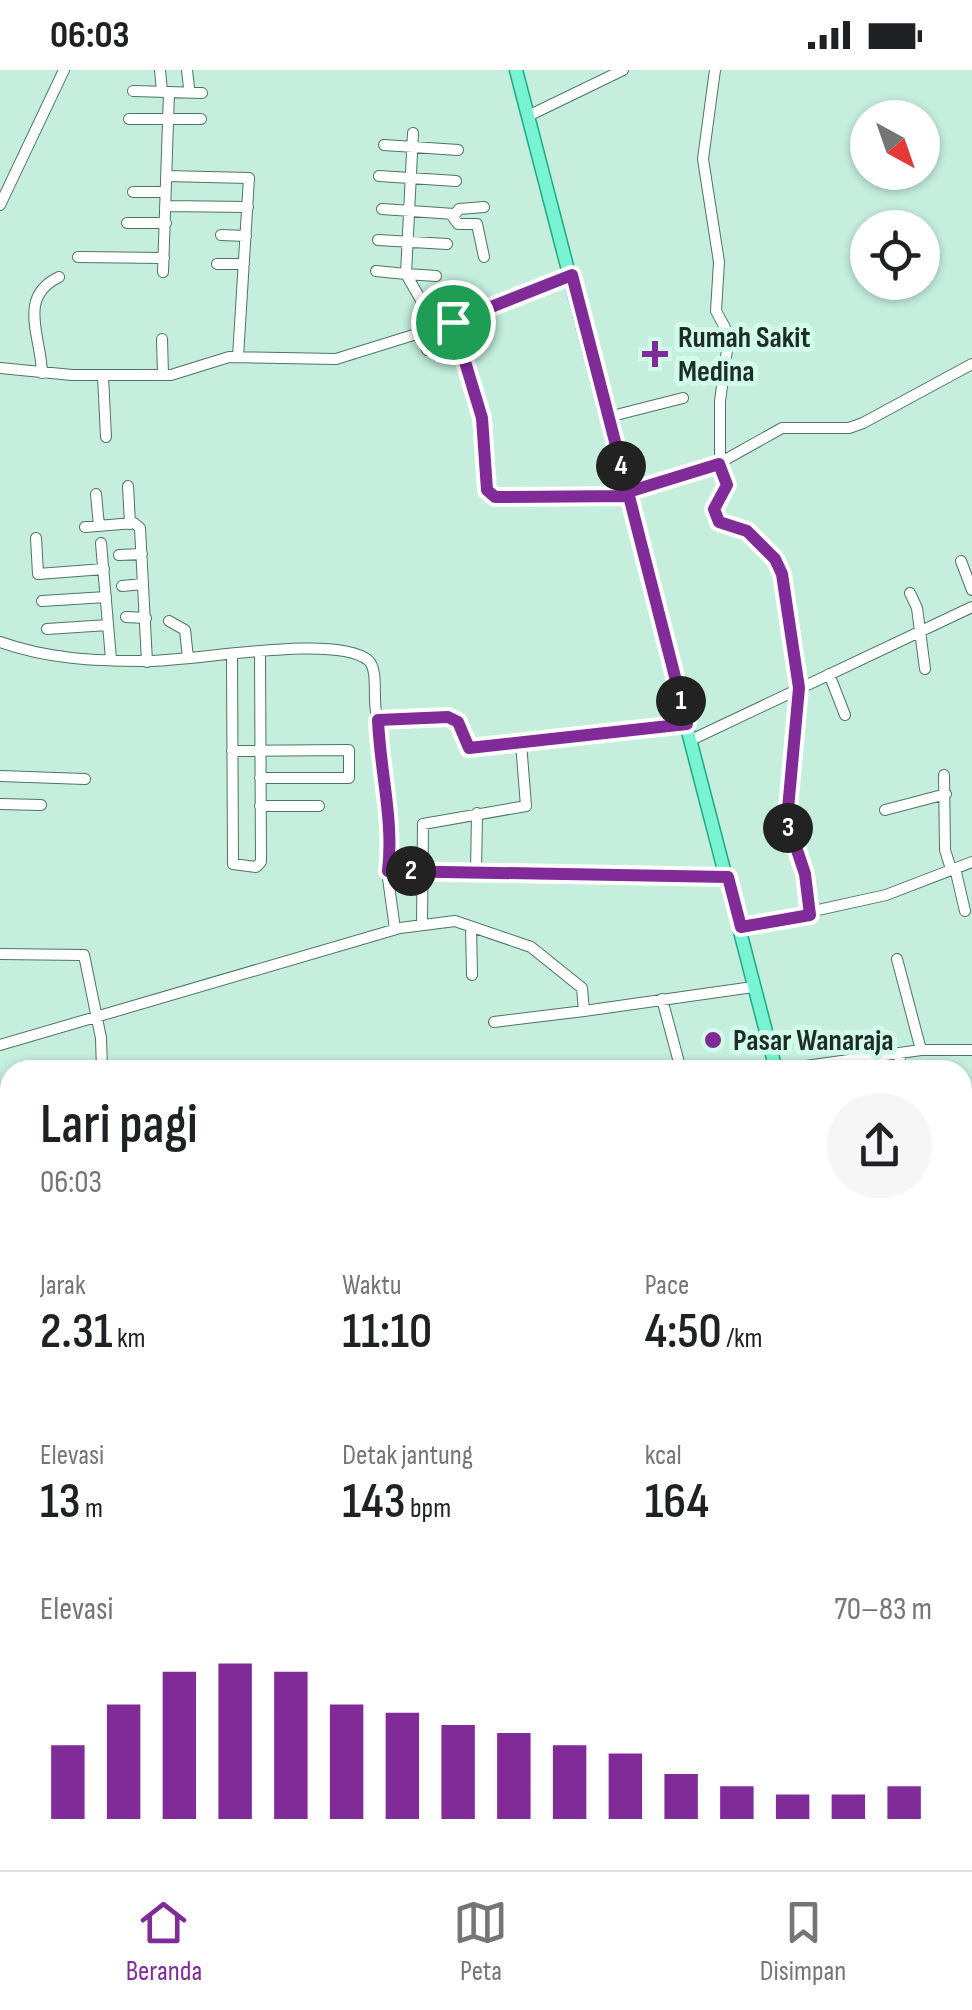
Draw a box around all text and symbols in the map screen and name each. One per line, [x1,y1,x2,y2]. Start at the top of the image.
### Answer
text: 06:03 [50,13,130,58]
north arrow [850,100,940,190]
map controls [850,100,940,300]
button: locate [850,210,940,300]
pin [411,280,496,365]
icon: arrive [426,295,481,350]
place label: Rumah Sakit Medina [678,320,810,390]
marker: Rumah Sakit Medina [642,341,668,367]
pin: 4 [596,441,646,491]
text: 4 [614,449,628,482]
pin: 1 [656,676,706,726]
text: 1 [676,684,686,717]
pin: 3 [763,803,813,853]
text: 3 [782,811,794,844]
pin: 2 [386,846,436,896]
text: 2 [405,854,417,887]
place label: Pasar Wanaraja [733,1023,894,1059]
marker: Pasar Wanaraja [702,1029,724,1051]
text: Lari pagi [40,1092,198,1159]
button: share [827,1093,932,1198]
text: 06:03 [40,1163,102,1202]
text: Jarak [40,1269,86,1302]
text: Waktu [342,1269,402,1302]
text: Pace [645,1269,689,1302]
text: 2.31 [40,1302,112,1362]
text: 11:10 [342,1302,432,1362]
text: 4:50 [645,1302,722,1362]
text: km [112,1322,146,1355]
text: /km [722,1322,763,1355]
text: Elevasi [40,1439,104,1472]
text: Detak jantung [342,1439,473,1472]
text: kcal [645,1439,682,1472]
text: 13 [40,1472,81,1532]
text: 143 [342,1472,406,1532]
text: 164 [645,1472,709,1532]
text: m [81,1492,103,1525]
text: bpm [406,1492,451,1525]
text: Elevasi [40,1590,113,1629]
text: 70–83 m [834,1590,932,1629]
tab: Beranda [126,1895,202,1988]
tab: Peta [453,1895,508,1988]
tab: Disimpan [760,1895,846,1988]

